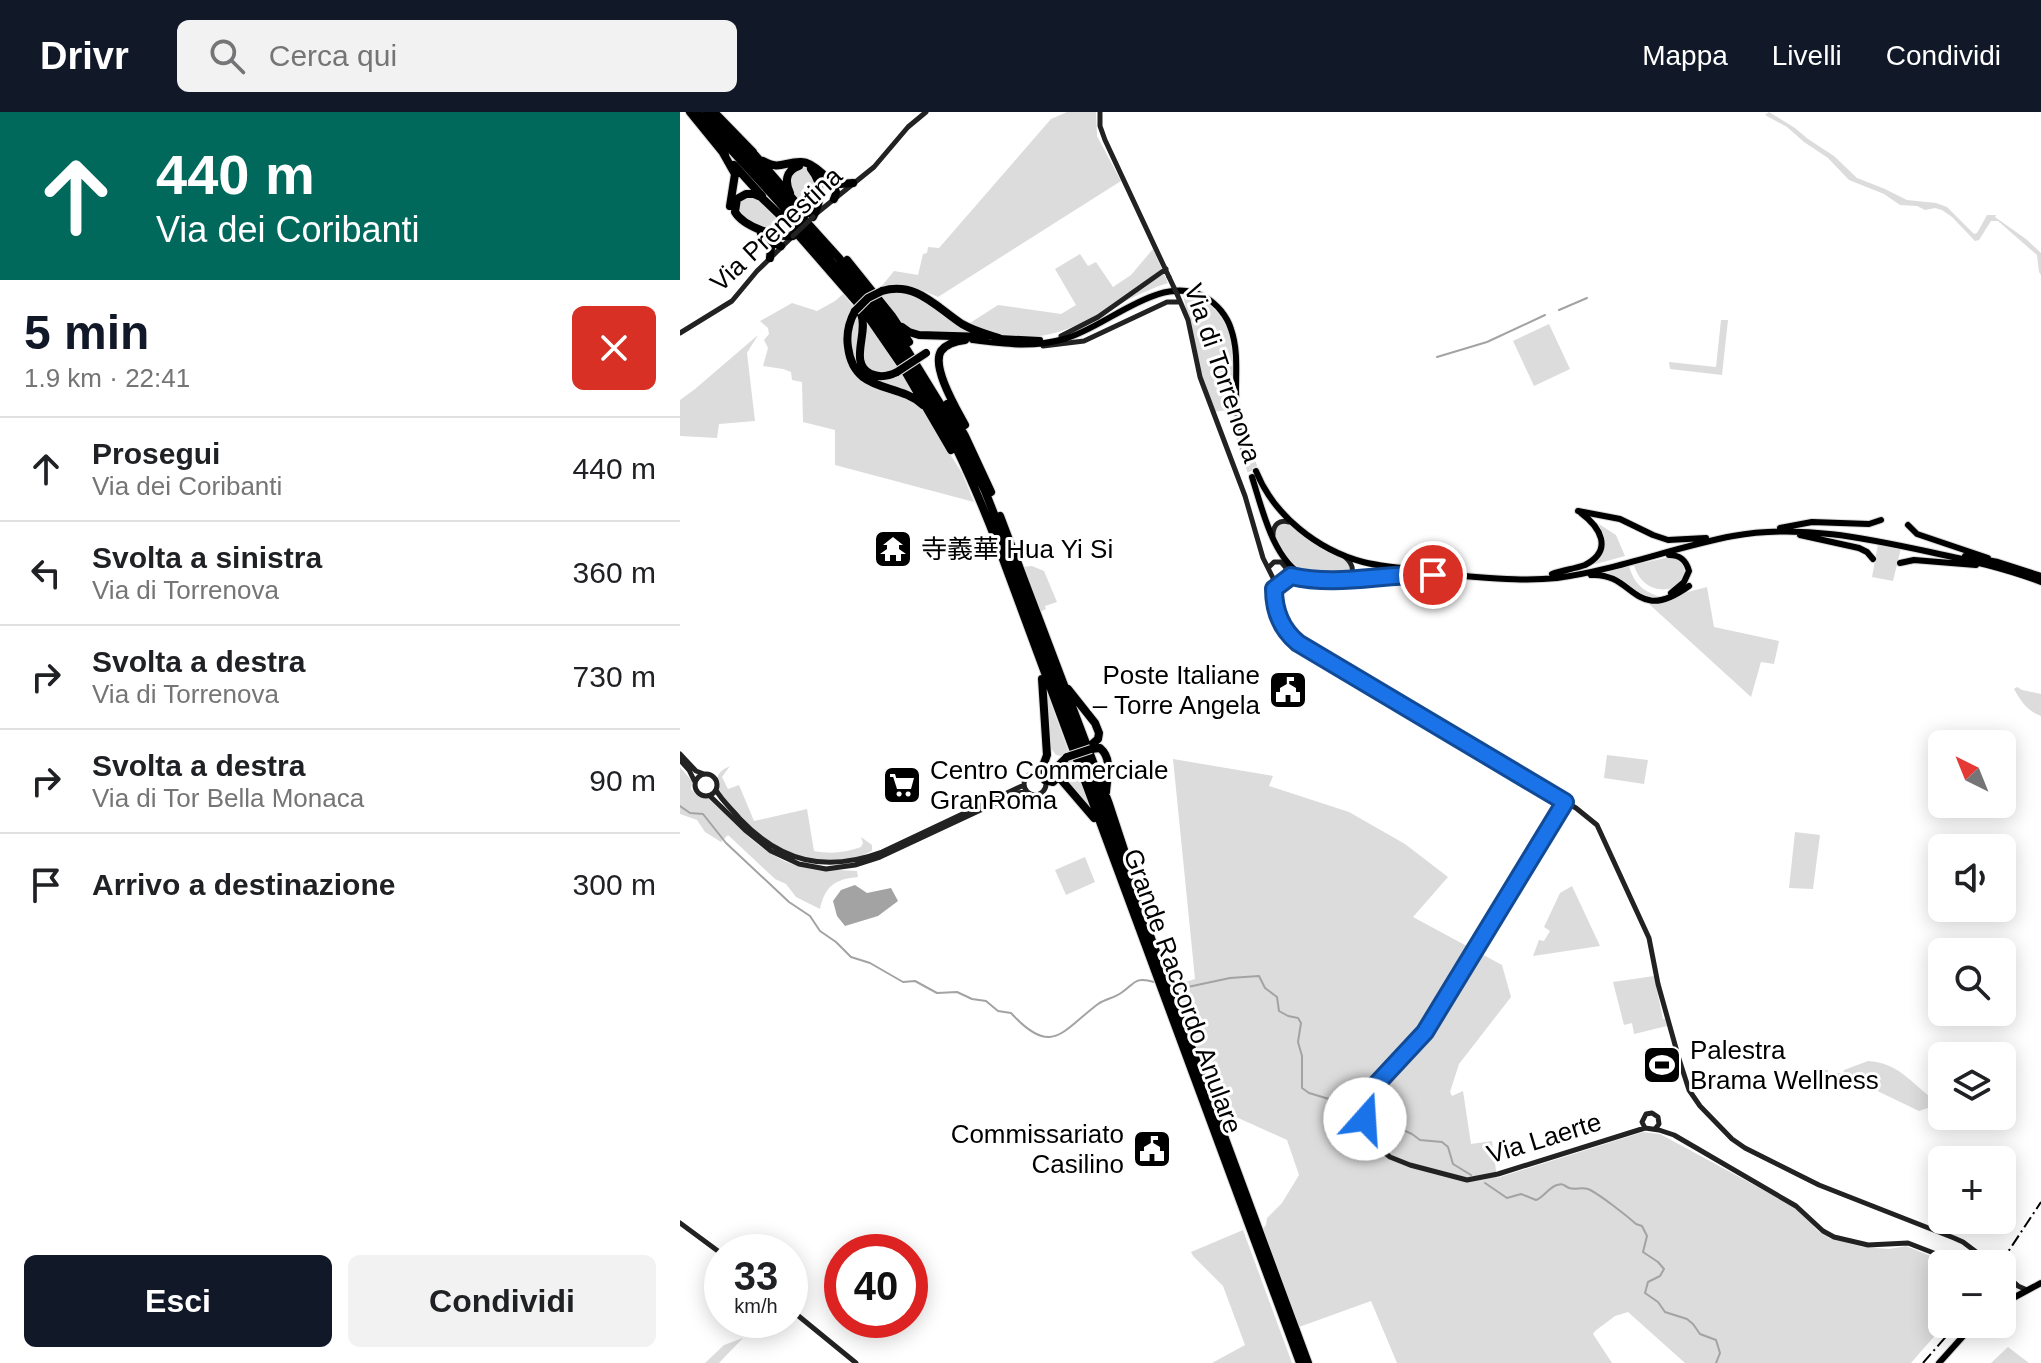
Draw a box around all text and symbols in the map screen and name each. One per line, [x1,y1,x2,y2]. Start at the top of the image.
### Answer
search box [177,20,737,92]
icon: search [205,34,249,78]
text: Drivr [40,35,129,77]
text: Cerca qui [269,39,397,72]
text: Mappa [1642,40,1728,71]
text: Livelli [1772,40,1842,71]
text: Condividi [1886,40,2001,71]
text: 440 m [156,143,315,206]
icon: ahead [24,144,128,248]
street label: Via Prenestina [704,160,848,297]
text: Via dei Coribanti [156,209,420,250]
street label: Via di Torrenova [1178,280,1268,467]
text: 5 min [24,306,149,359]
button: close [572,306,656,390]
text: 1.9 km · 22:41 [24,363,190,393]
text: Prosegui [92,437,220,470]
icon: ahead [24,447,68,491]
text: 440 m [573,452,656,485]
text: Via dei Coribanti [92,471,282,501]
temple icon: 寺義華 Hua Yi Si [872,528,914,570]
place label: 寺義華 Hua Yi Si [921,534,1113,564]
text: Svolta a sinistra [92,541,322,574]
pin [1399,541,1467,609]
icon: left [24,551,68,595]
icon: arrive [1411,553,1455,597]
text: 360 m [573,556,656,589]
text: Via di Torrenova [92,575,279,605]
text: Svolta a destra [92,645,305,678]
icon: right [24,655,68,699]
text: 730 m [573,660,656,693]
place label: Poste Italiane – Torre Angela [1093,660,1261,720]
public building icon: Poste Italiane – Torre Angela [1267,669,1309,711]
text: Via di Torrenova [92,679,279,709]
north arrow [1928,730,2016,818]
map controls [1928,730,2016,1338]
text: Svolta a destra [92,749,305,782]
place label: Centro Commerciale GranRoma [930,755,1168,815]
icon: right [24,759,68,803]
text: 90 m [589,764,656,797]
supermarket icon: Centro Commerciale GranRoma [881,764,923,806]
text: Via di Tor Bella Monaca [92,783,364,813]
button: sound [1928,834,2016,922]
street label: Grande Raccordo Anulare [1117,845,1249,1137]
icon: arrive [24,863,68,907]
text: Arrivo a destinazione [92,868,395,901]
text: 300 m [573,868,656,901]
button: search [1928,938,2016,1026]
place label: Palestra Brama Wellness [1690,1035,1879,1095]
button: layers [1928,1042,2016,1130]
sports icon: Palestra Brama Wellness [1641,1044,1683,1086]
position arrow [1323,1077,1407,1161]
street label: Via Laerte [1483,1106,1605,1170]
place label: Commissariato Casilino [951,1119,1124,1179]
public building icon: Commissariato Casilino [1131,1128,1173,1170]
button: + [1928,1146,2016,1234]
speed limit sign: 40 [824,1234,928,1338]
button: − [1928,1250,2016,1338]
text: 33 [734,1254,778,1298]
button: Esci [24,1255,332,1347]
button: Condividi [348,1255,656,1347]
text: km/h [734,1295,778,1317]

